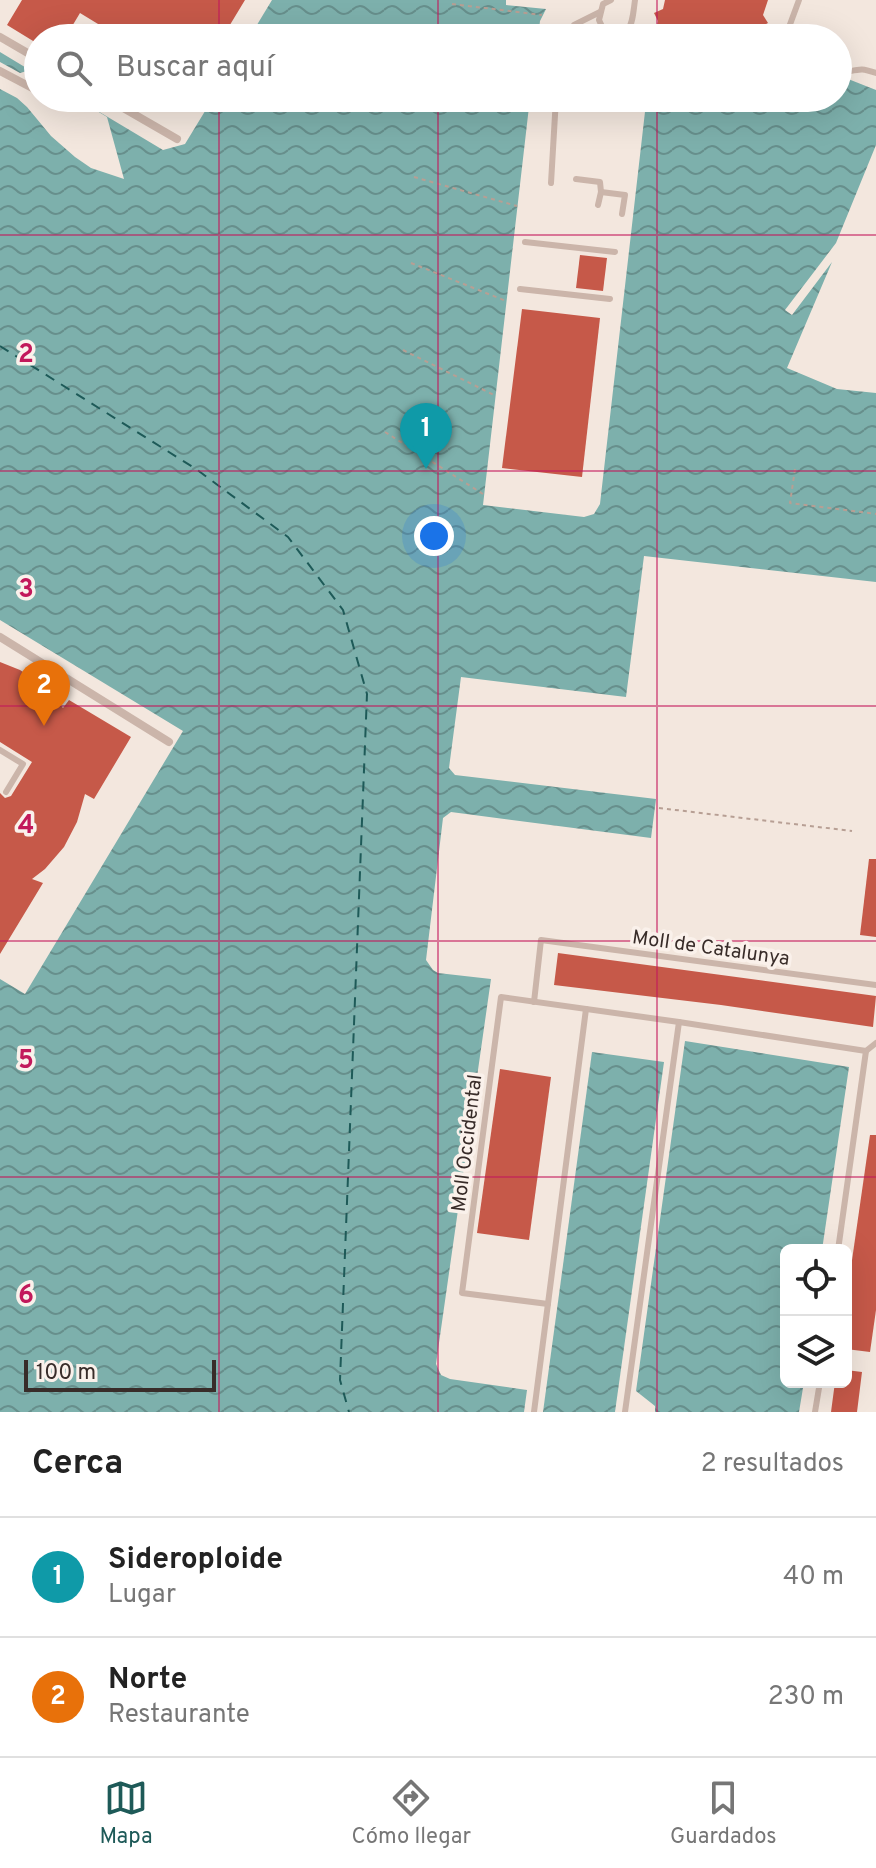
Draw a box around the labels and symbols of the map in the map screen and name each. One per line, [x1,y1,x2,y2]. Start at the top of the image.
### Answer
text: 2 [18,339,34,372]
pin: 1 [400,403,452,469]
your location [414,516,454,556]
text: 3 [18,574,34,607]
pin: 2 [18,660,70,726]
text: 4 [18,810,34,843]
street label: Moll de Catalunya [630,925,791,973]
text: 5 [18,1045,34,1078]
street label: Moll Occidental [447,1073,489,1214]
text: 6 [18,1280,34,1313]
scale bar [24,1356,216,1392]

